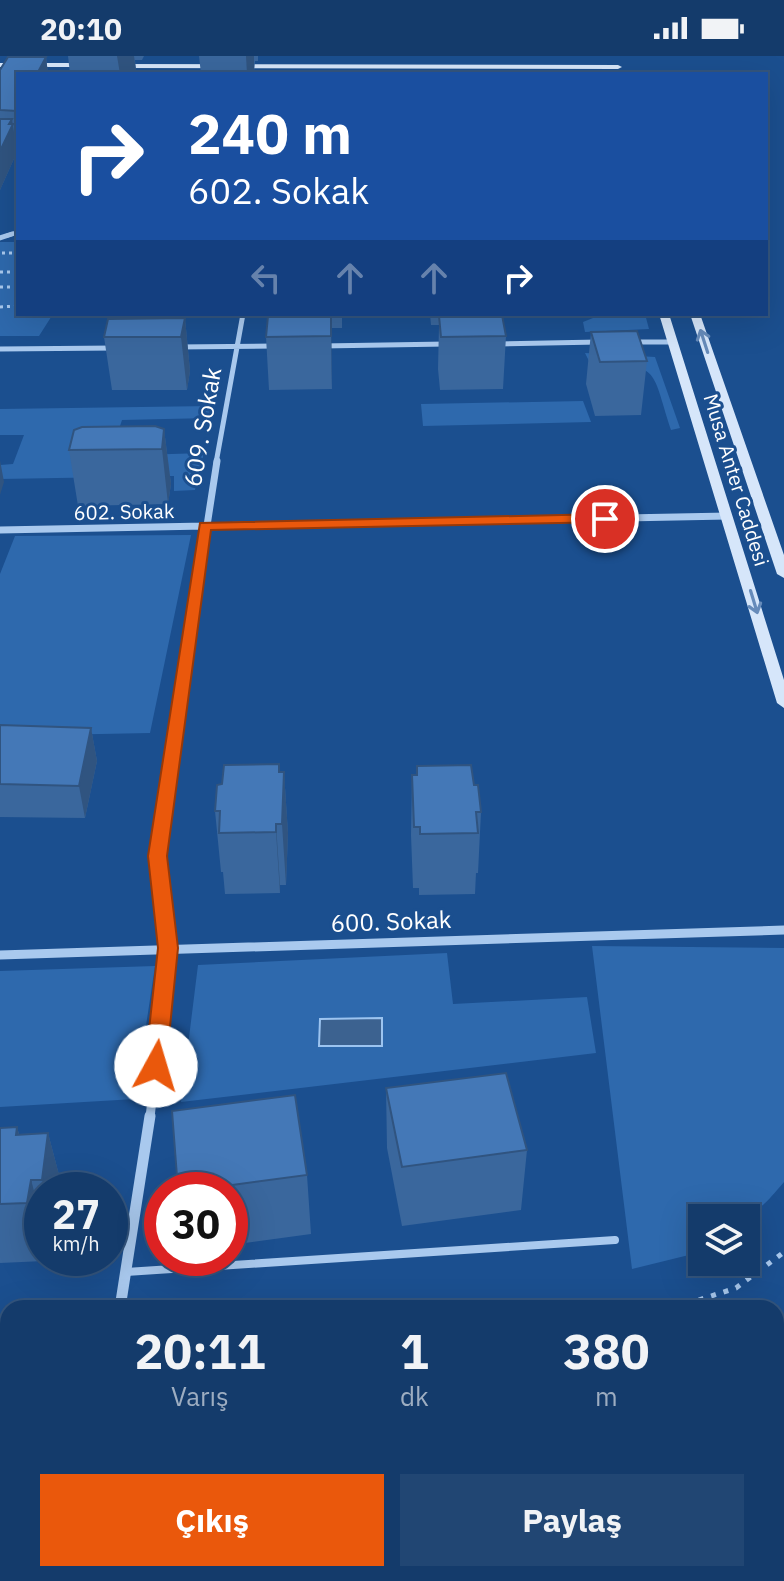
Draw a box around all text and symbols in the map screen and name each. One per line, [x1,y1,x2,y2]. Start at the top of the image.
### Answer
text: 20:10 [40,9,122,48]
text: 240 m [188,97,352,169]
icon: right [56,104,160,208]
text: 602. Sokak [188,167,369,214]
icon: left [244,256,288,300]
icon: ahead [328,256,372,300]
icon: ahead [412,256,456,300]
icon: right [496,256,540,300]
one-way arrow [696,329,711,354]
street label: 609. Sokak [176,364,228,489]
street label: Musa Anter Caddesi [697,390,776,569]
pin [571,485,639,553]
street label: 602. Sokak [73,497,175,526]
icon: arrive [583,497,627,541]
one-way arrow [747,589,762,615]
street label: 600. Sokak [330,903,452,939]
position arrow [114,1024,198,1108]
speed limit sign: 30 [144,1172,248,1276]
text: 27 [52,1188,100,1240]
map controls [688,1204,760,1276]
button: layers [688,1204,760,1276]
text: km/h [52,1230,100,1257]
text: 20:11 [134,1320,265,1382]
text: 1 [400,1320,429,1382]
text: 380 [563,1320,650,1382]
text: Varış [171,1379,229,1413]
text: dk [400,1379,429,1413]
text: m [595,1379,618,1413]
button: Çıkış [40,1474,384,1566]
button: Paylaş [400,1474,744,1566]

